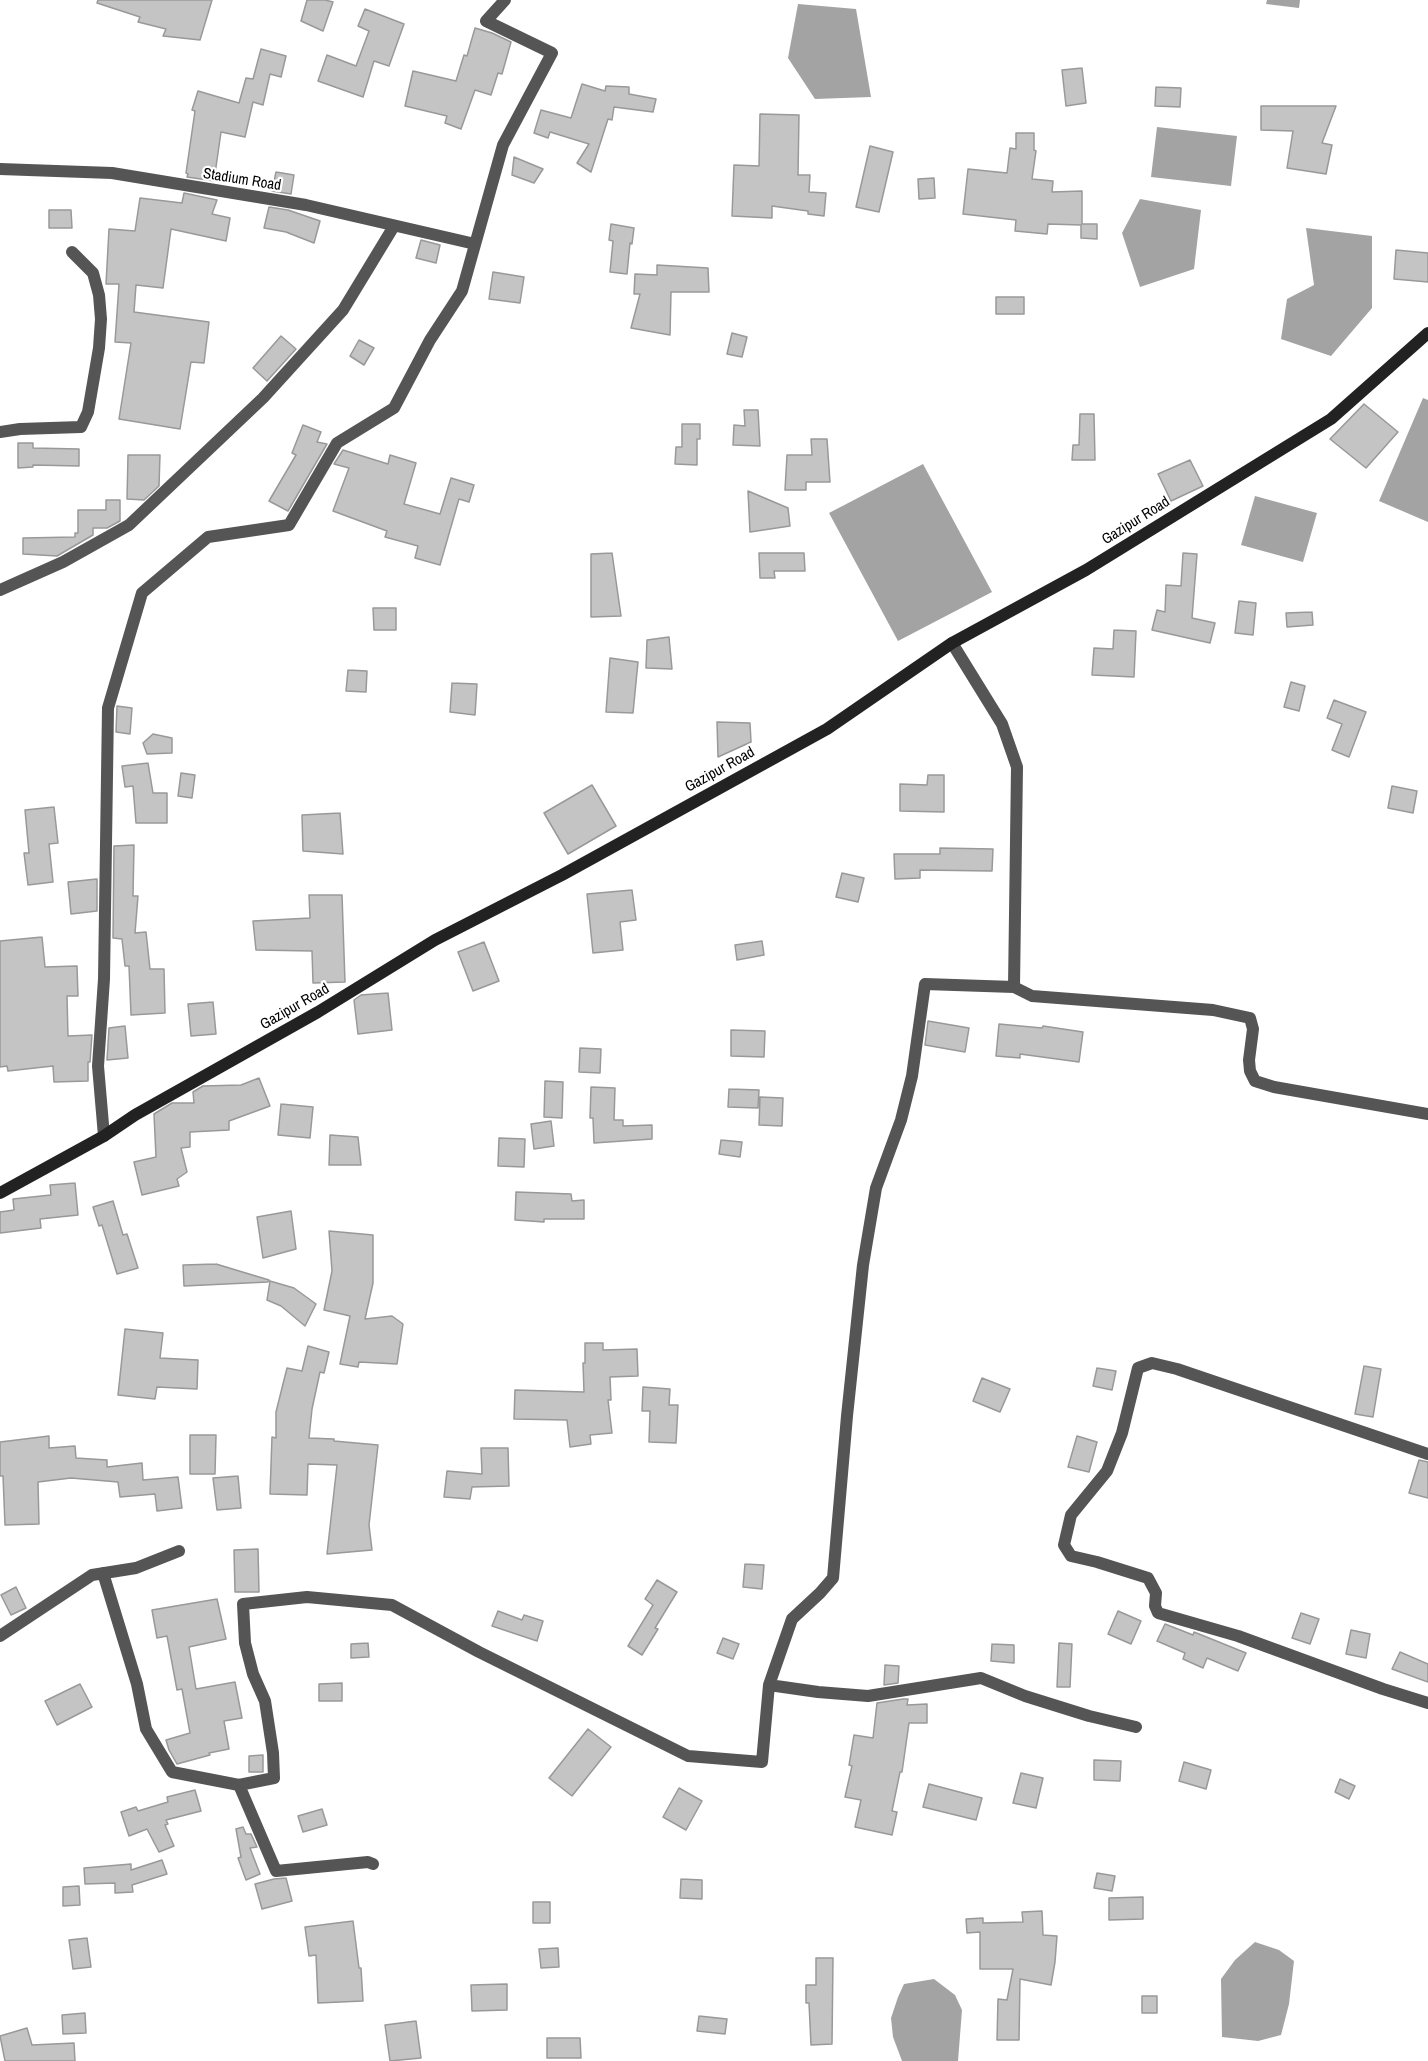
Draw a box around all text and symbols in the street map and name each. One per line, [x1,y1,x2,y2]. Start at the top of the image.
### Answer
street label: Stadium Road [202,165,282,195]
street label: Gazipur Road [1099,493,1173,549]
street label: Gazipur Road [682,744,758,796]
street label: Gazipur Road [257,980,333,1034]

